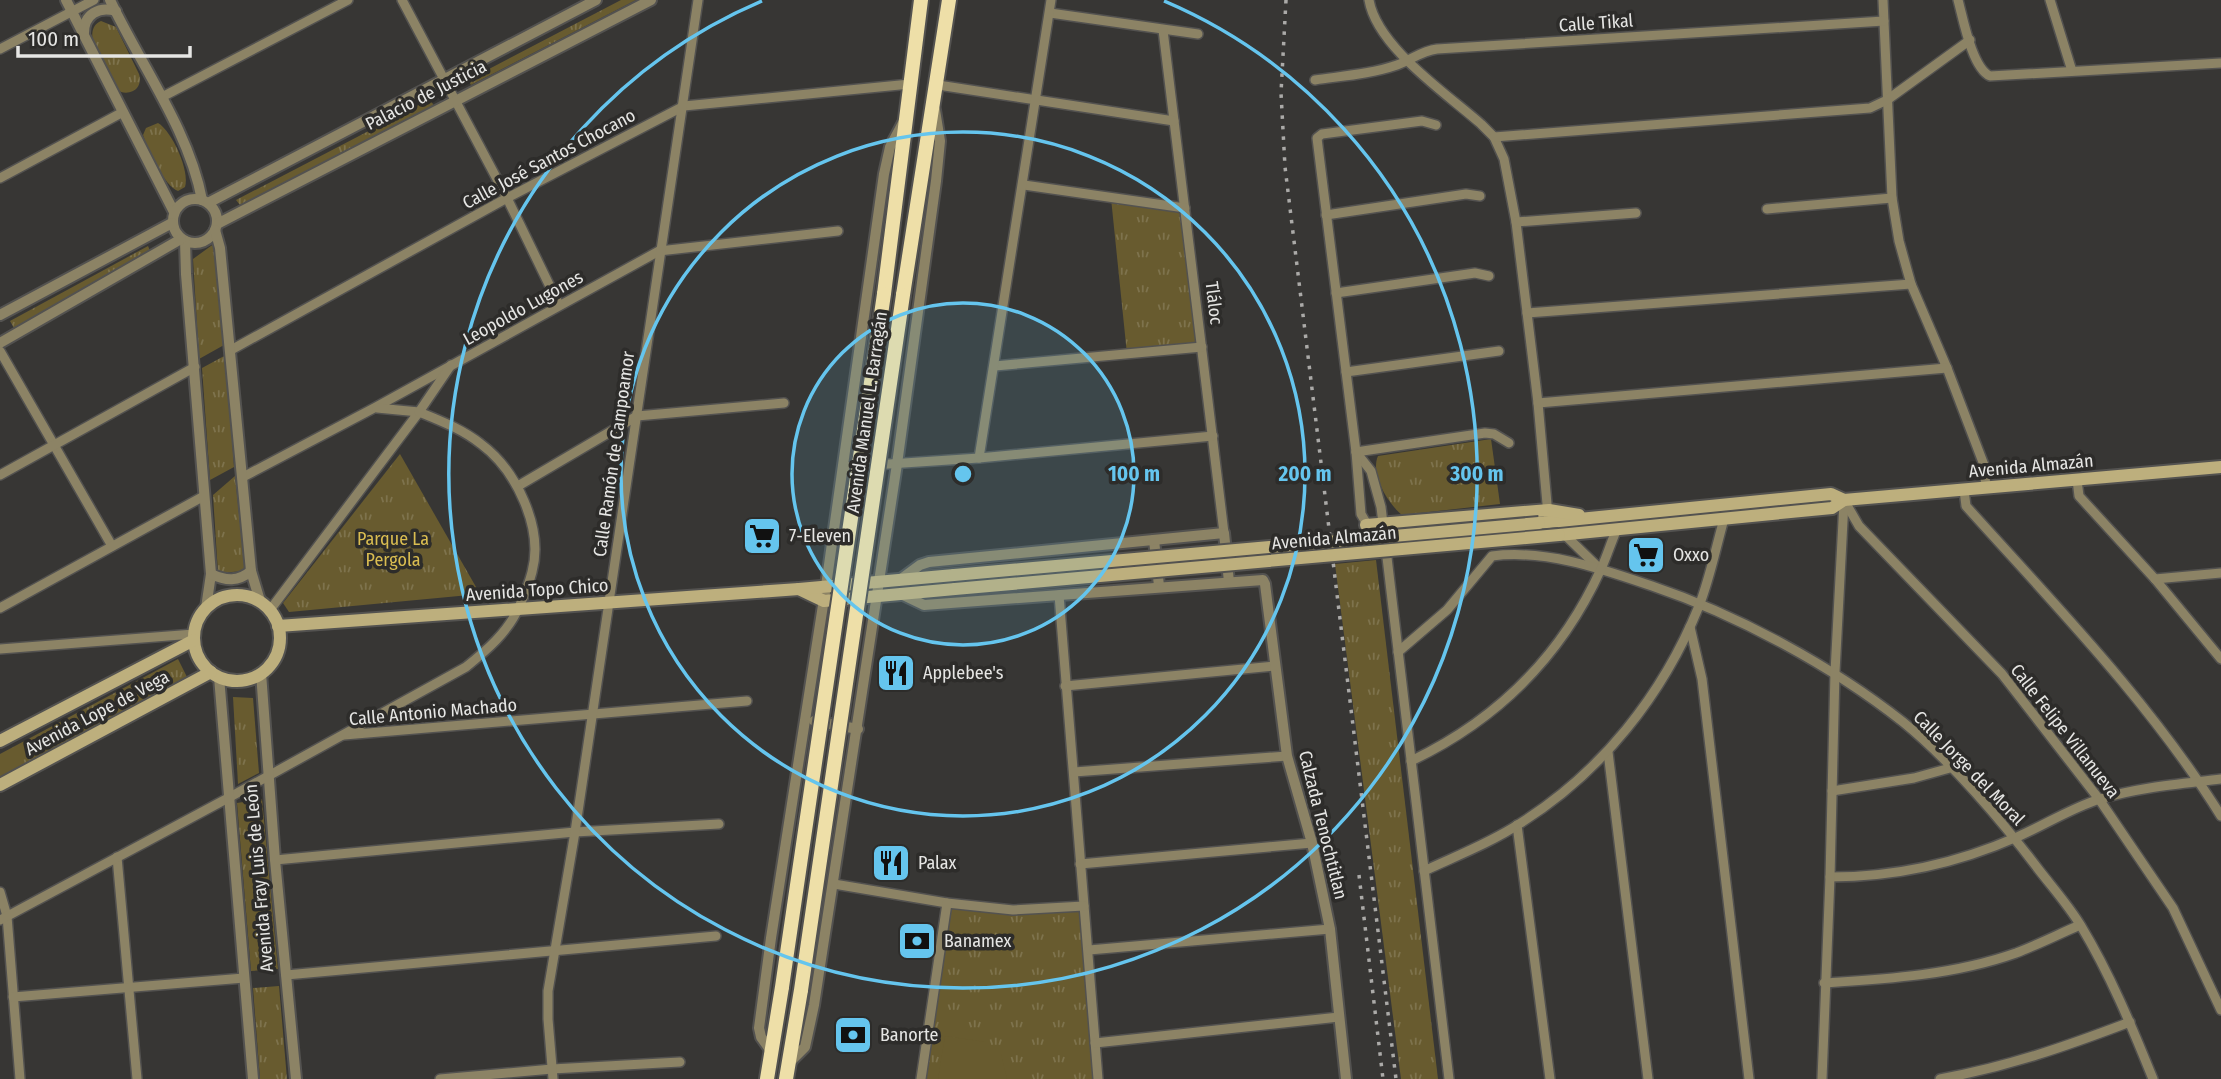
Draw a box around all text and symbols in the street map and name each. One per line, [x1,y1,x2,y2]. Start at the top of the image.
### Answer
street label: Calle Tikal [1558,9,1634,37]
scale bar [18,14,189,58]
text: 100 m [28,26,79,52]
street label: Palacio de Justicia [362,55,490,135]
street label: Calle José Santos Chocano [459,104,639,214]
street label: Leopoldo Lugones [459,266,587,350]
street label: Tláloc [1200,280,1228,326]
street label: Avenida Manuel L. Barragán [842,310,892,514]
street label: Calle Ramón de Campoamor [589,349,639,558]
street label: Avenida Almazán [1968,450,2094,482]
text: 100 m [1108,461,1160,487]
text: 200 m [1277,461,1332,487]
text: 300 m [1449,461,1504,487]
centre of rings [951,462,975,486]
supermarket icon: 7-Eleven [741,515,783,557]
street label: Avenida Almazán [1271,522,1397,554]
place label: 7-Eleven [789,525,851,547]
park label: Parque La Pergola [357,528,429,571]
supermarket icon: Oxxo [1625,534,1667,576]
place label: Oxxo [1673,544,1709,566]
street label: Avenida Topo Chico [465,574,609,606]
restaurant icon: Applebee's [875,652,917,694]
street label: Calle Felipe Villanueva [2006,659,2124,803]
place label: Applebee's [923,662,1004,684]
street label: Avenida Lope de Vega [21,666,173,760]
street label: Calle Antonio Machado [348,694,518,730]
street label: Calle Jorge del Moral [1909,706,2029,830]
street label: Calzada Tenochtitlan [1294,748,1352,902]
street label: Avenida Fray Luis de León [240,783,278,973]
restaurant icon: Palax [870,842,912,884]
place label: Palax [918,852,957,874]
bank icon: Banamex [896,920,938,962]
place label: Banamex [944,930,1012,952]
bank icon: Banorte [832,1014,874,1056]
place label: Banorte [880,1024,939,1046]

